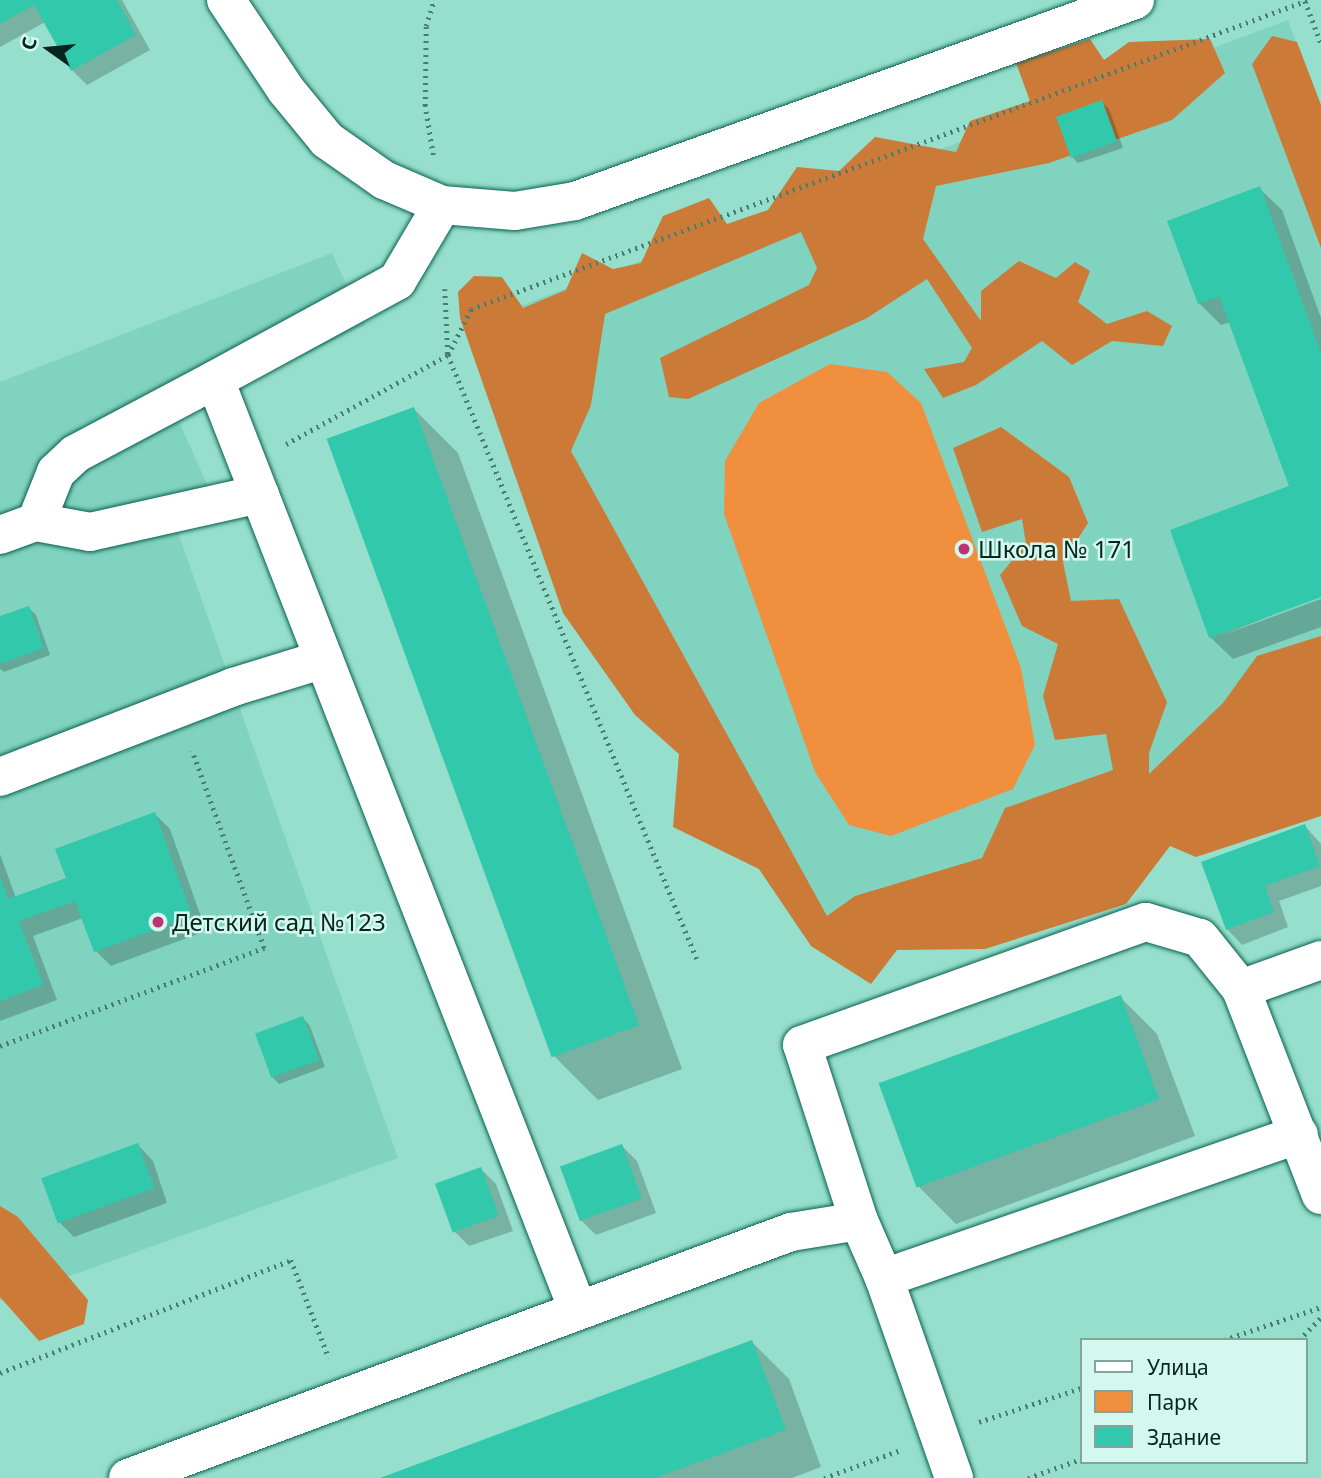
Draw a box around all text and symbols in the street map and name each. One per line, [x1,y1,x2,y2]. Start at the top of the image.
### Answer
north arrow [14,14,84,84]
text: С [15,34,43,53]
place label: Школа № 171 [978,535,1135,563]
marker: Школа № 171 [956,541,972,557]
place label: Детский сад №123 [172,908,386,936]
marker: Детский сад №123 [150,914,166,930]
legend [1080,1338,1307,1464]
text: Улица [1147,1353,1209,1381]
text: Парк [1147,1388,1198,1416]
text: Здание [1147,1423,1221,1451]

